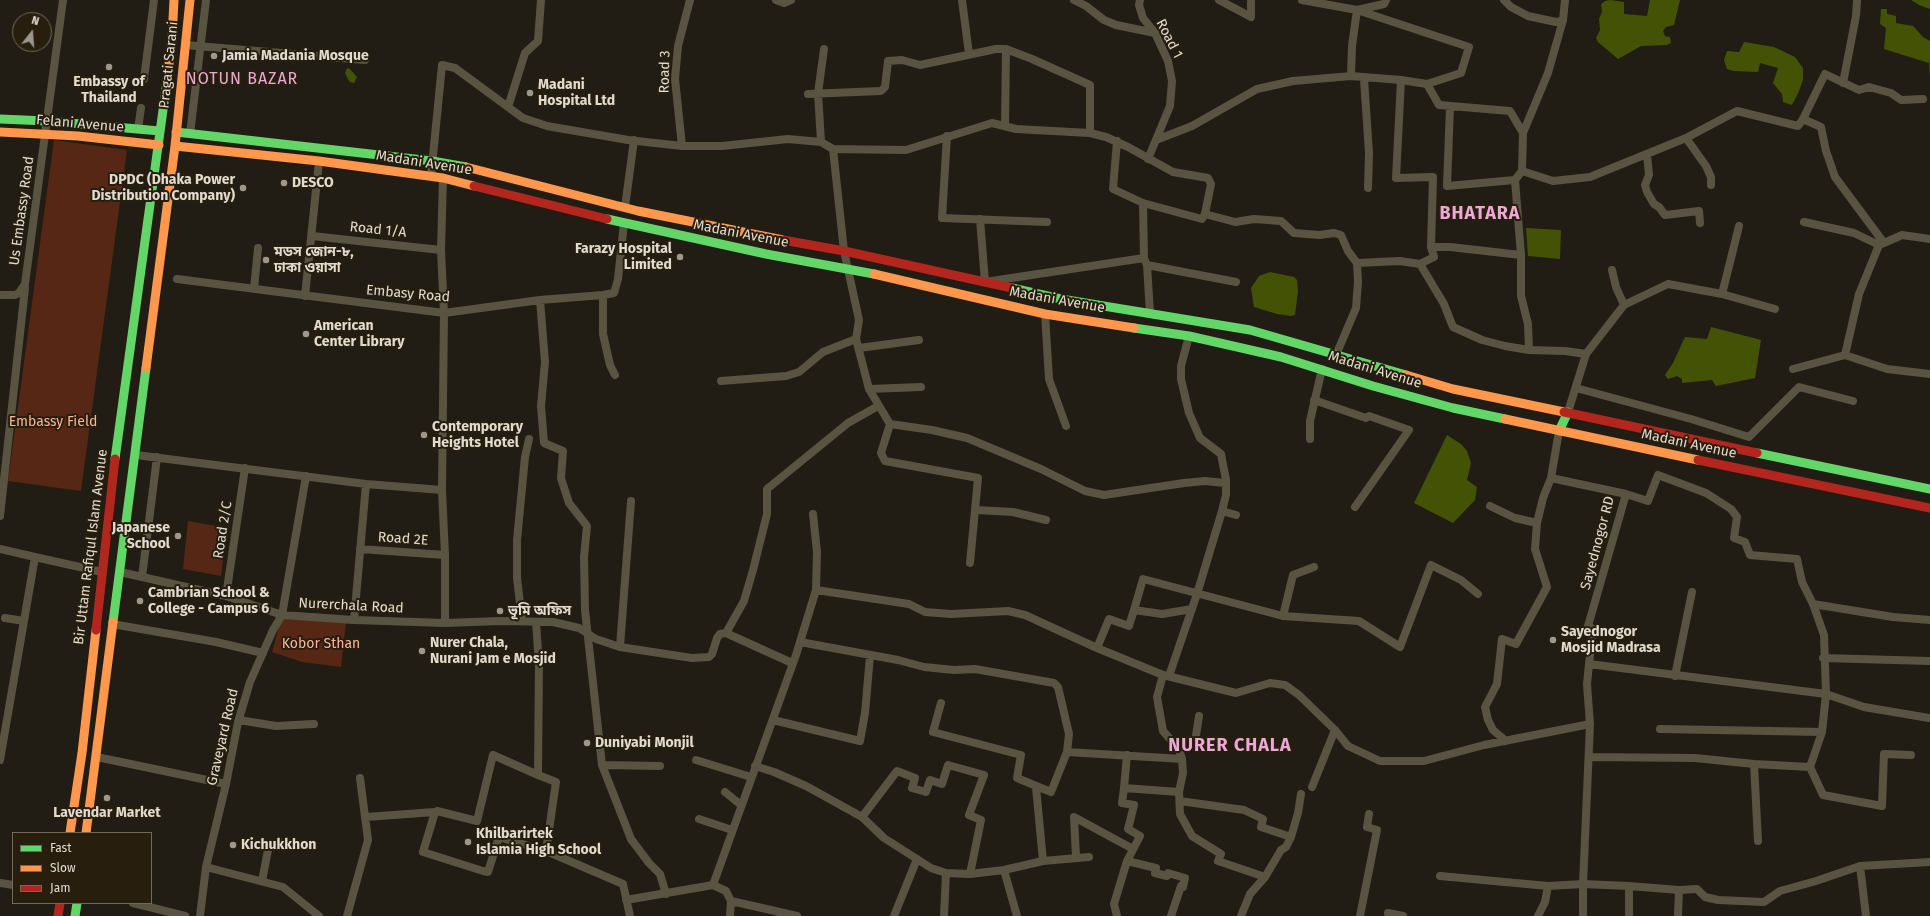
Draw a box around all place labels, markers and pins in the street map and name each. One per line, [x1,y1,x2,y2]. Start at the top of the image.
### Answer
place label: Jamia Madania Mosque [222,48,369,64]
marker: Jamia Madania Mosque [209,51,219,61]
marker: Embassy of Thailand [104,62,114,72]
place label: Embassy of Thailand [73,74,145,106]
place label: Madani Hospital Ltd [538,77,615,110]
marker: Madani Hospital Ltd [525,88,535,98]
place label: DPDC (Dhaka Power Distribution Company) [91,172,235,204]
place label: DESCO [292,175,334,191]
marker: DESCO [279,178,289,188]
marker: DPDC (Dhaka Power Distribution Company) [238,183,248,193]
place label: Farazy Hospital Limited [575,241,672,274]
place label: মডস জোন-৮, ঢাকা ওয়াসা [274,244,354,276]
marker: Farazy Hospital Limited [675,252,685,262]
marker: মডস জোন-৮, ঢাকা ওয়াসা [261,255,271,265]
place label: American Center Library [314,318,405,350]
marker: American Center Library [301,329,311,339]
place label: Contemporary Heights Hotel [432,419,523,452]
marker: Contemporary Heights Hotel [419,430,429,440]
place label: Japanese School [112,520,170,552]
marker: Japanese School [173,531,183,541]
place label: Cambrian School & College - Campus 6 [148,585,270,618]
marker: Cambrian School & College - Campus 6 [135,596,145,606]
place label: ভূমি অফিস [508,603,571,619]
marker: ভূমি অফিস [495,606,505,616]
place label: Sayednogor Mosjid Madrasa [1561,624,1661,656]
place label: Nurer Chala, Nurani Jam e Mosjid [430,635,556,668]
marker: Sayednogor Mosjid Madrasa [1548,635,1558,645]
marker: Nurer Chala, Nurani Jam e Mosjid [417,646,427,656]
place label: Duniyabi Monjil [595,735,694,751]
marker: Duniyabi Monjil [582,738,592,748]
marker: Lavendar Market [102,793,112,803]
place label: Lavendar Market [53,805,161,821]
place label: Khilbarirtek Islamia High School [476,826,601,858]
place label: Kichukkhon [241,837,316,853]
marker: Khilbarirtek Islamia High School [463,837,473,847]
marker: Kichukkhon [228,840,238,850]

